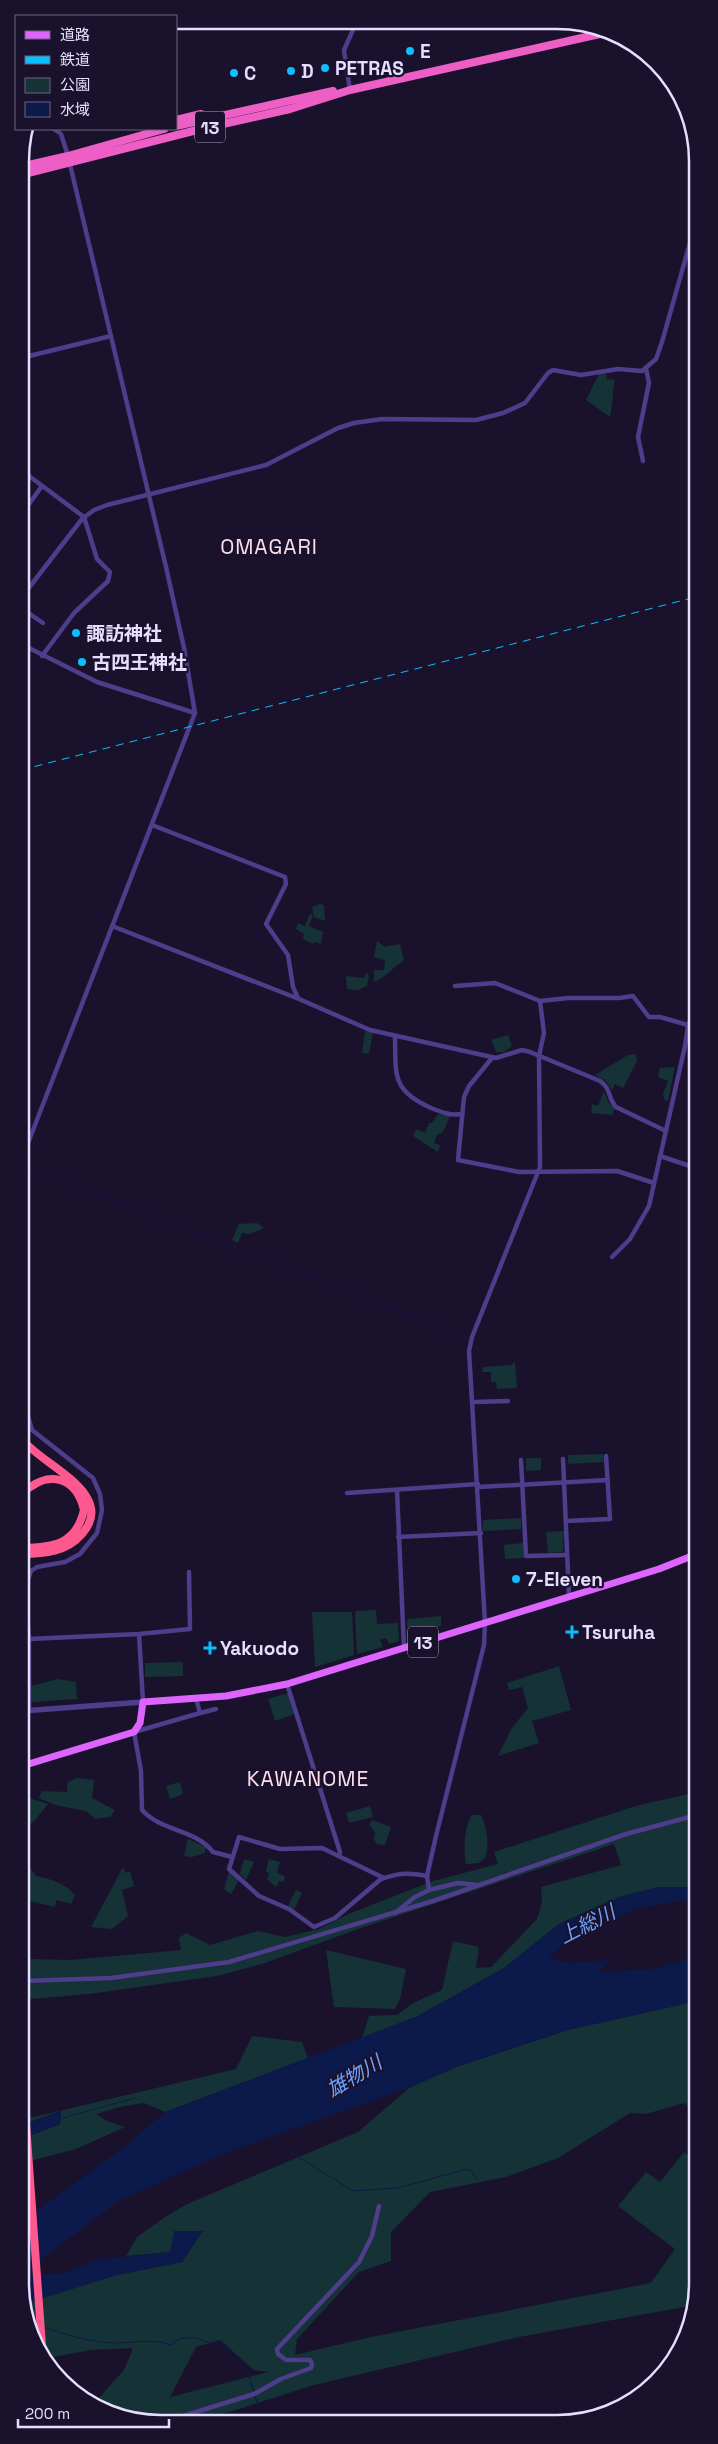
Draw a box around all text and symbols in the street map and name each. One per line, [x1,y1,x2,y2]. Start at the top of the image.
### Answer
legend [15,15,178,130]
text: 道路 [60,25,90,44]
place label: E [420,39,431,64]
marker: E [404,45,416,57]
text: 鉄道 [60,50,90,69]
place label: PETRAS [335,56,404,81]
place label: D [301,59,314,84]
place label: C [244,61,256,86]
marker: PETRAS [319,62,331,74]
marker: D [285,65,297,77]
marker: C [228,67,240,79]
text: 公園 [60,75,90,94]
text: 水域 [60,100,90,119]
road number: 13 [195,111,225,142]
district label: OMAGARI [220,533,318,560]
place label: 諏訪神社 [86,621,162,646]
marker: 諏訪神社 [70,627,82,639]
place label: 古四王神社 [92,650,187,675]
marker: 古四王神社 [76,656,88,668]
place label: 7-Eleven [526,1567,603,1592]
marker: 7-Eleven [510,1573,522,1585]
place label: Tsuruha [582,1620,655,1645]
road number: 13 [408,1626,438,1658]
marker: Tsuruha [566,1626,578,1638]
place label: Yakuodo [220,1636,299,1661]
marker: Yakuodo [204,1642,216,1654]
district label: KAWANOME [247,1765,369,1792]
water label: 上総川 [554,1898,621,1949]
water label: 雄物川 [322,2048,388,2103]
scale bar [18,2396,169,2428]
text: 200 m [25,2404,70,2423]

